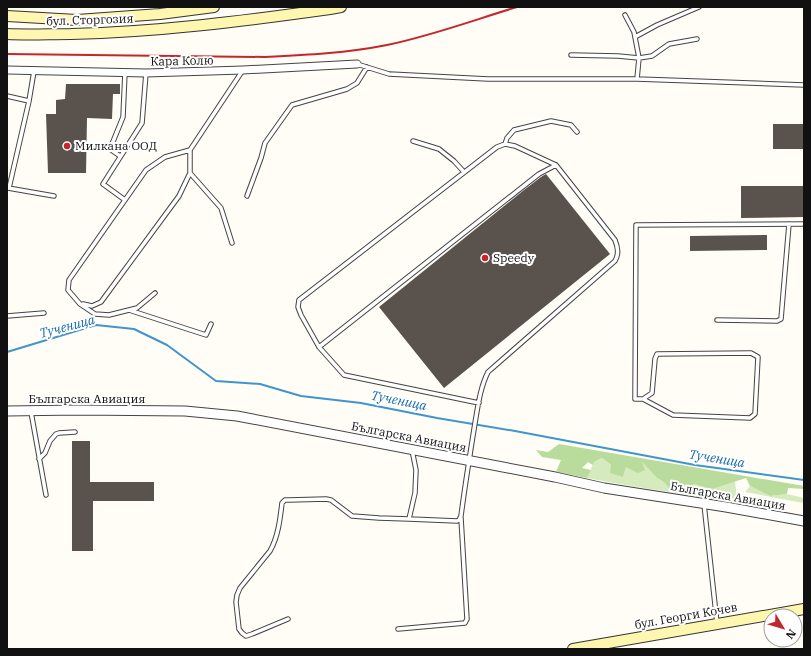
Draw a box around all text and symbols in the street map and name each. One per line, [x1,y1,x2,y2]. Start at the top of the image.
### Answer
street label: бул. Сторгозия [46,10,134,29]
street label: Кара Колю [150,52,214,69]
place label: Милкана OOД [75,138,157,153]
marker: Милкана OOД [62,141,72,151]
place label: Speedy [493,250,535,265]
marker: Speedy [480,253,490,263]
water label: Тученица [38,311,97,342]
water label: Тученица [370,387,428,414]
street label: Българска Авиация [29,391,146,406]
street label: Българска Авиация [350,418,468,455]
water label: Тученица [688,446,746,471]
street label: Българска Авиация [669,478,787,513]
street label: бул. Георги Кочев [633,599,739,632]
north arrow [763,608,803,648]
text: N [783,626,799,642]

